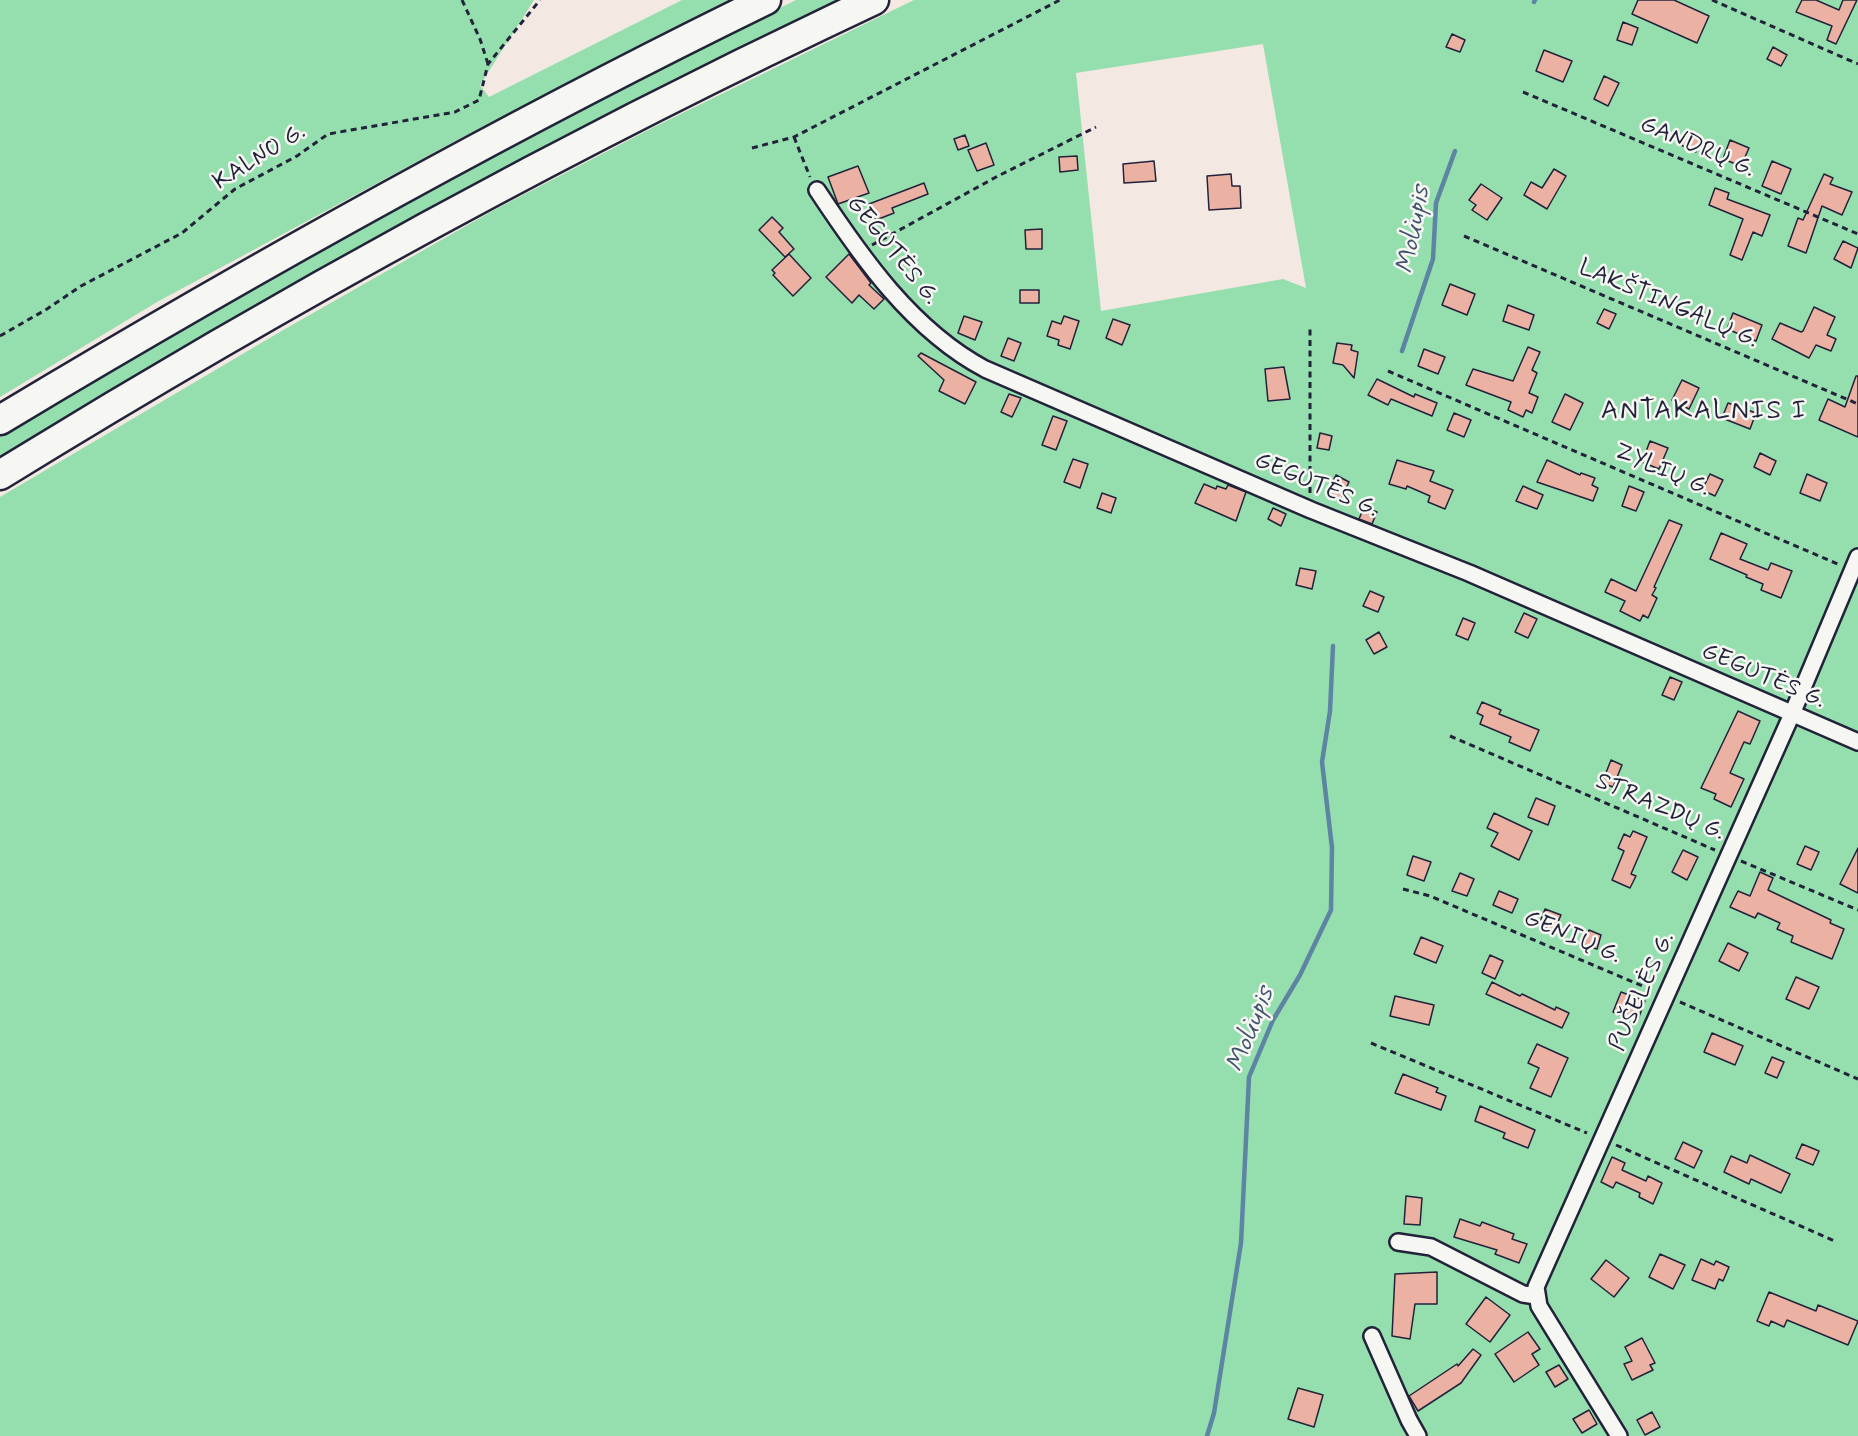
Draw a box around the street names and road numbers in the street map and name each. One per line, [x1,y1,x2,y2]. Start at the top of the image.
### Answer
street label: GANDRŲ G. [1635,111,1759,185]
street label: KALNO G. [208,118,312,198]
street label: GEGUTĖS G. [839,191,945,311]
street label: LAKŠTINGALŲ G. [1574,254,1762,356]
street label: ZYLIŲ G. [1610,438,1714,504]
street label: GEGUTĖS G. [1250,447,1382,525]
street label: GEGUTĖS G. [1697,638,1829,716]
street label: STRAZDŲ G. [1591,768,1729,848]
street label: GENIŲ G. [1519,905,1625,971]
street label: PUŠELĖS G. [1604,928,1682,1056]

